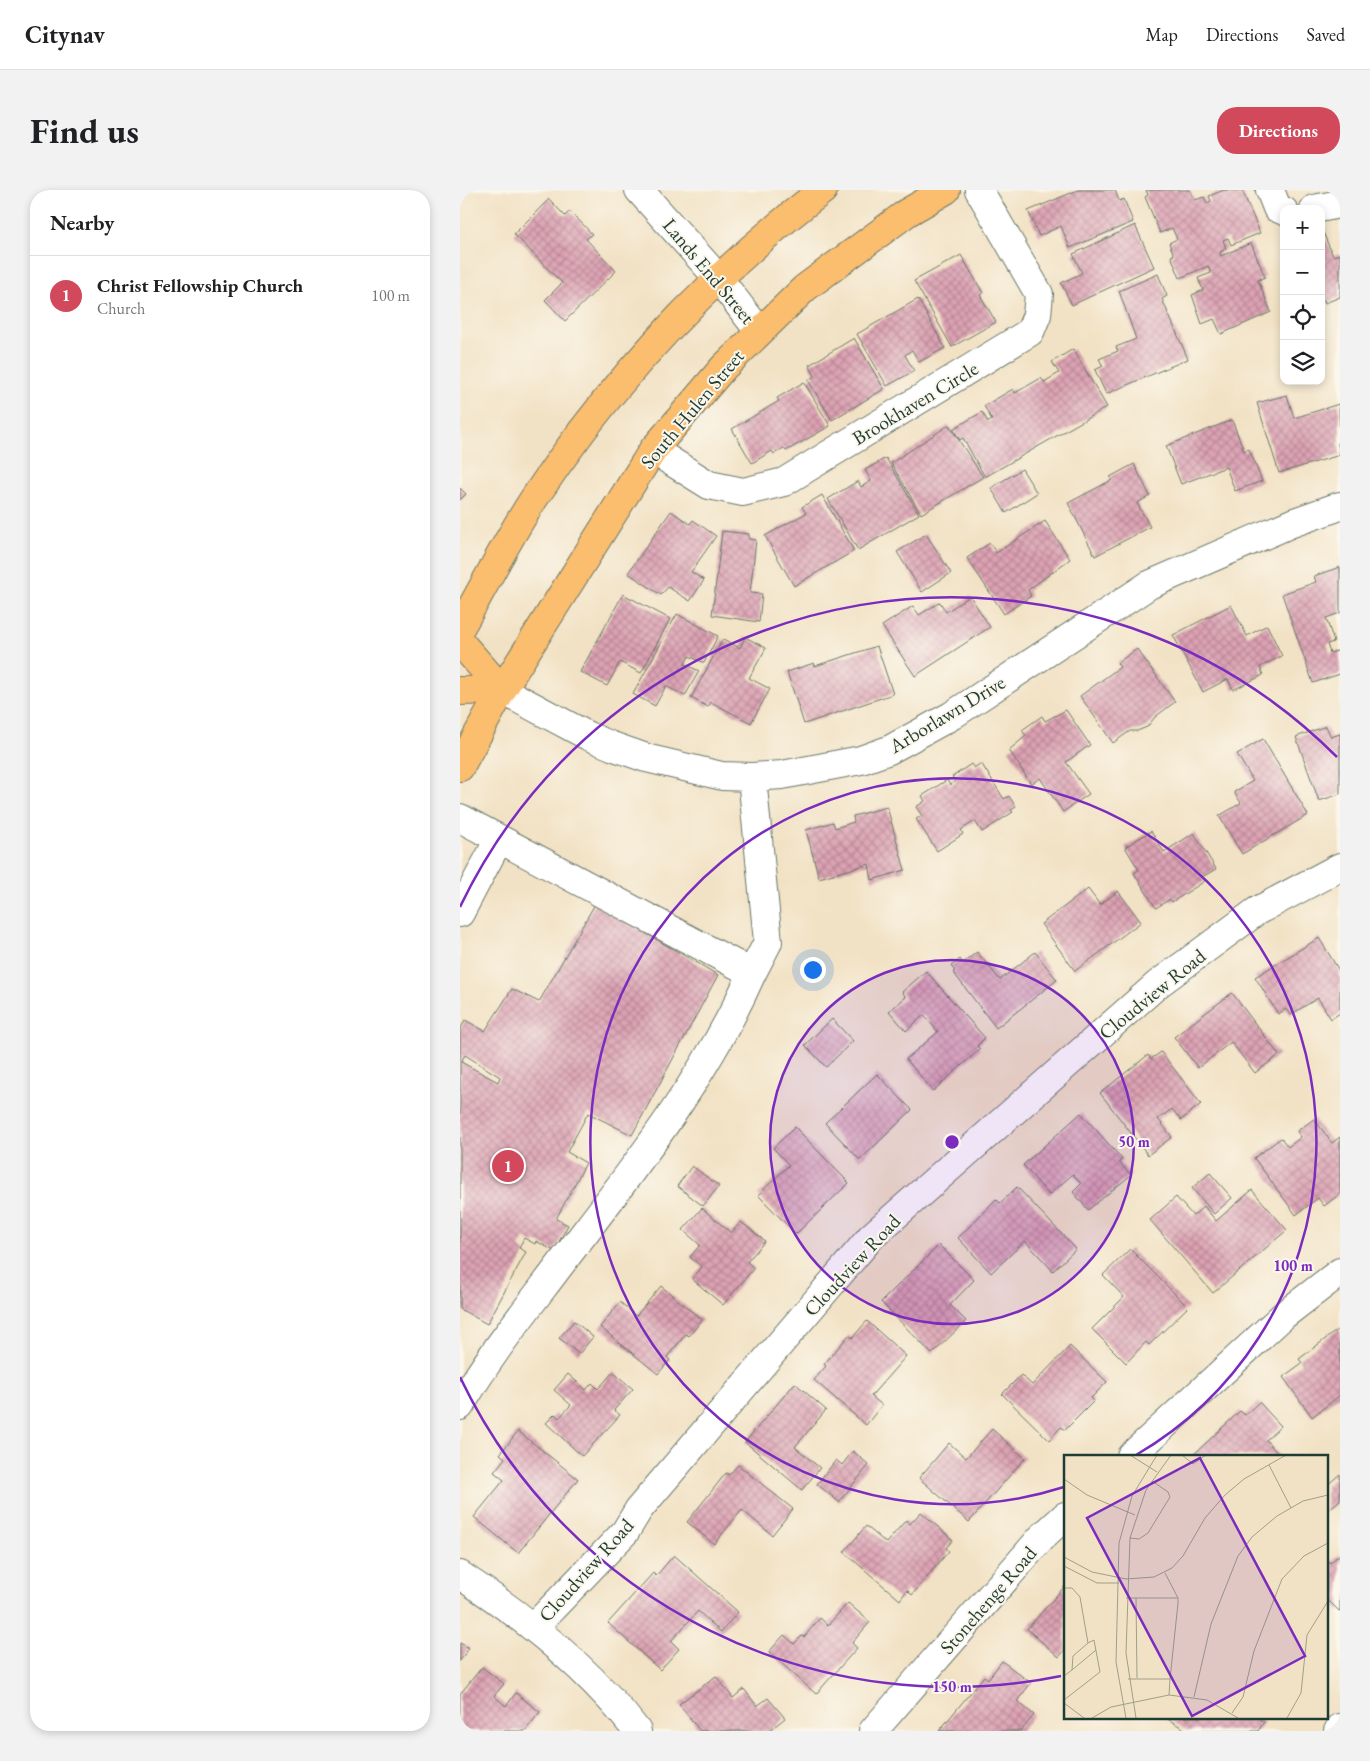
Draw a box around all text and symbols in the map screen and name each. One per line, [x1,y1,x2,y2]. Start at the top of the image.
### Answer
text: Citynav [25,19,105,50]
text: Map [1146,23,1178,46]
text: Directions [1206,23,1278,46]
text: Saved [1306,23,1345,46]
button: Directions [1217,107,1340,154]
text: Find us [30,108,139,153]
map controls [1280,205,1325,385]
button: + [1280,205,1325,250]
text: Nearby [50,209,114,236]
street label: Lands End Street [657,213,761,330]
button: − [1280,250,1325,295]
text: Christ Fellowship Church [97,273,303,298]
text: 1 [62,285,70,306]
text: 100 m [371,285,410,306]
button: locate [1280,295,1325,340]
text: Church [97,298,145,319]
button: layers [1280,340,1325,385]
street label: South Hulen Street [634,343,750,474]
street label: Brookhaven Circle [847,355,983,451]
street label: Arborlawn Drive [883,669,1010,759]
street label: Cloudview Road [1093,942,1212,1045]
your location [800,957,826,983]
text: 50 m [1118,1132,1150,1151]
centre of rings [943,1133,961,1151]
pin: 1 [492,1147,524,1185]
street label: Cloudview Road [798,1208,907,1322]
text: 100 m [1273,1256,1313,1275]
inset map [1064,1455,1328,1718]
street label: Cloudview Road [533,1512,640,1627]
street label: Stonehenge Road [934,1540,1043,1659]
text: 150 m [932,1677,972,1696]

